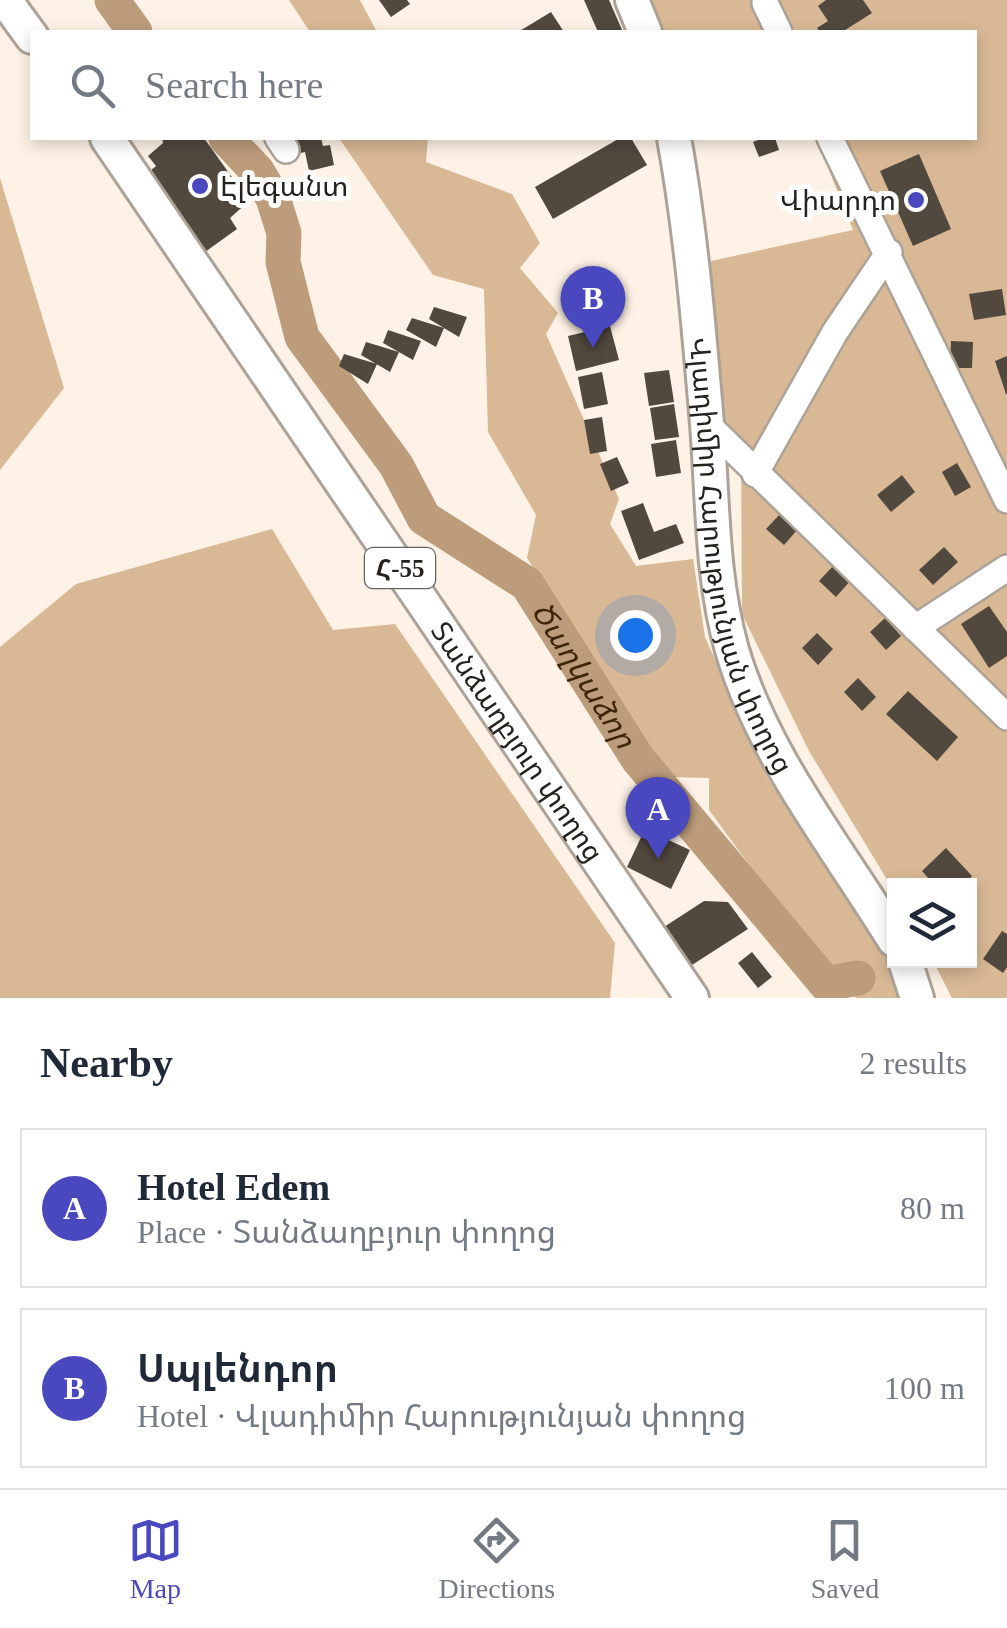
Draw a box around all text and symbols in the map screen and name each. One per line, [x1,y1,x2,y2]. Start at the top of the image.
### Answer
search box [30,30,977,140]
icon: search [65,58,120,113]
text: Search here [145,64,323,106]
place label: Էլեգանտ [220,171,348,203]
marker: Էլեգանտ [189,175,211,197]
place label: Վիարդո [780,185,896,217]
marker: Վիարդո [905,189,927,211]
pin: B [560,266,626,348]
street label: Վլադիմիր Հարությունյան փողոց [684,336,800,779]
road number: Հ-55 [365,548,435,588]
water label: Ծաղկաձոր [526,595,643,756]
your location [610,610,661,661]
street label: Տանձաղբյուր փողոց [425,616,610,868]
pin: A [626,776,690,859]
map controls [887,878,977,968]
button: layers [887,878,977,968]
text: Nearby [40,1040,173,1086]
text: 2 results [859,1045,967,1081]
text: Hotel Edem [137,1166,330,1208]
text: A [63,1190,86,1226]
text: 80 m [900,1190,965,1226]
text: Place · Տանձաղբյուր փողոց [137,1214,556,1250]
text: Սպլենդոր [137,1348,338,1390]
text: B [64,1370,85,1406]
text: 100 m [884,1370,965,1406]
text: Hotel · Վլադիմիր Հարությունյան փողոց [137,1398,746,1434]
tab: Map [128,1513,183,1605]
tab: Directions [438,1513,555,1605]
tab: Saved [811,1513,879,1605]

